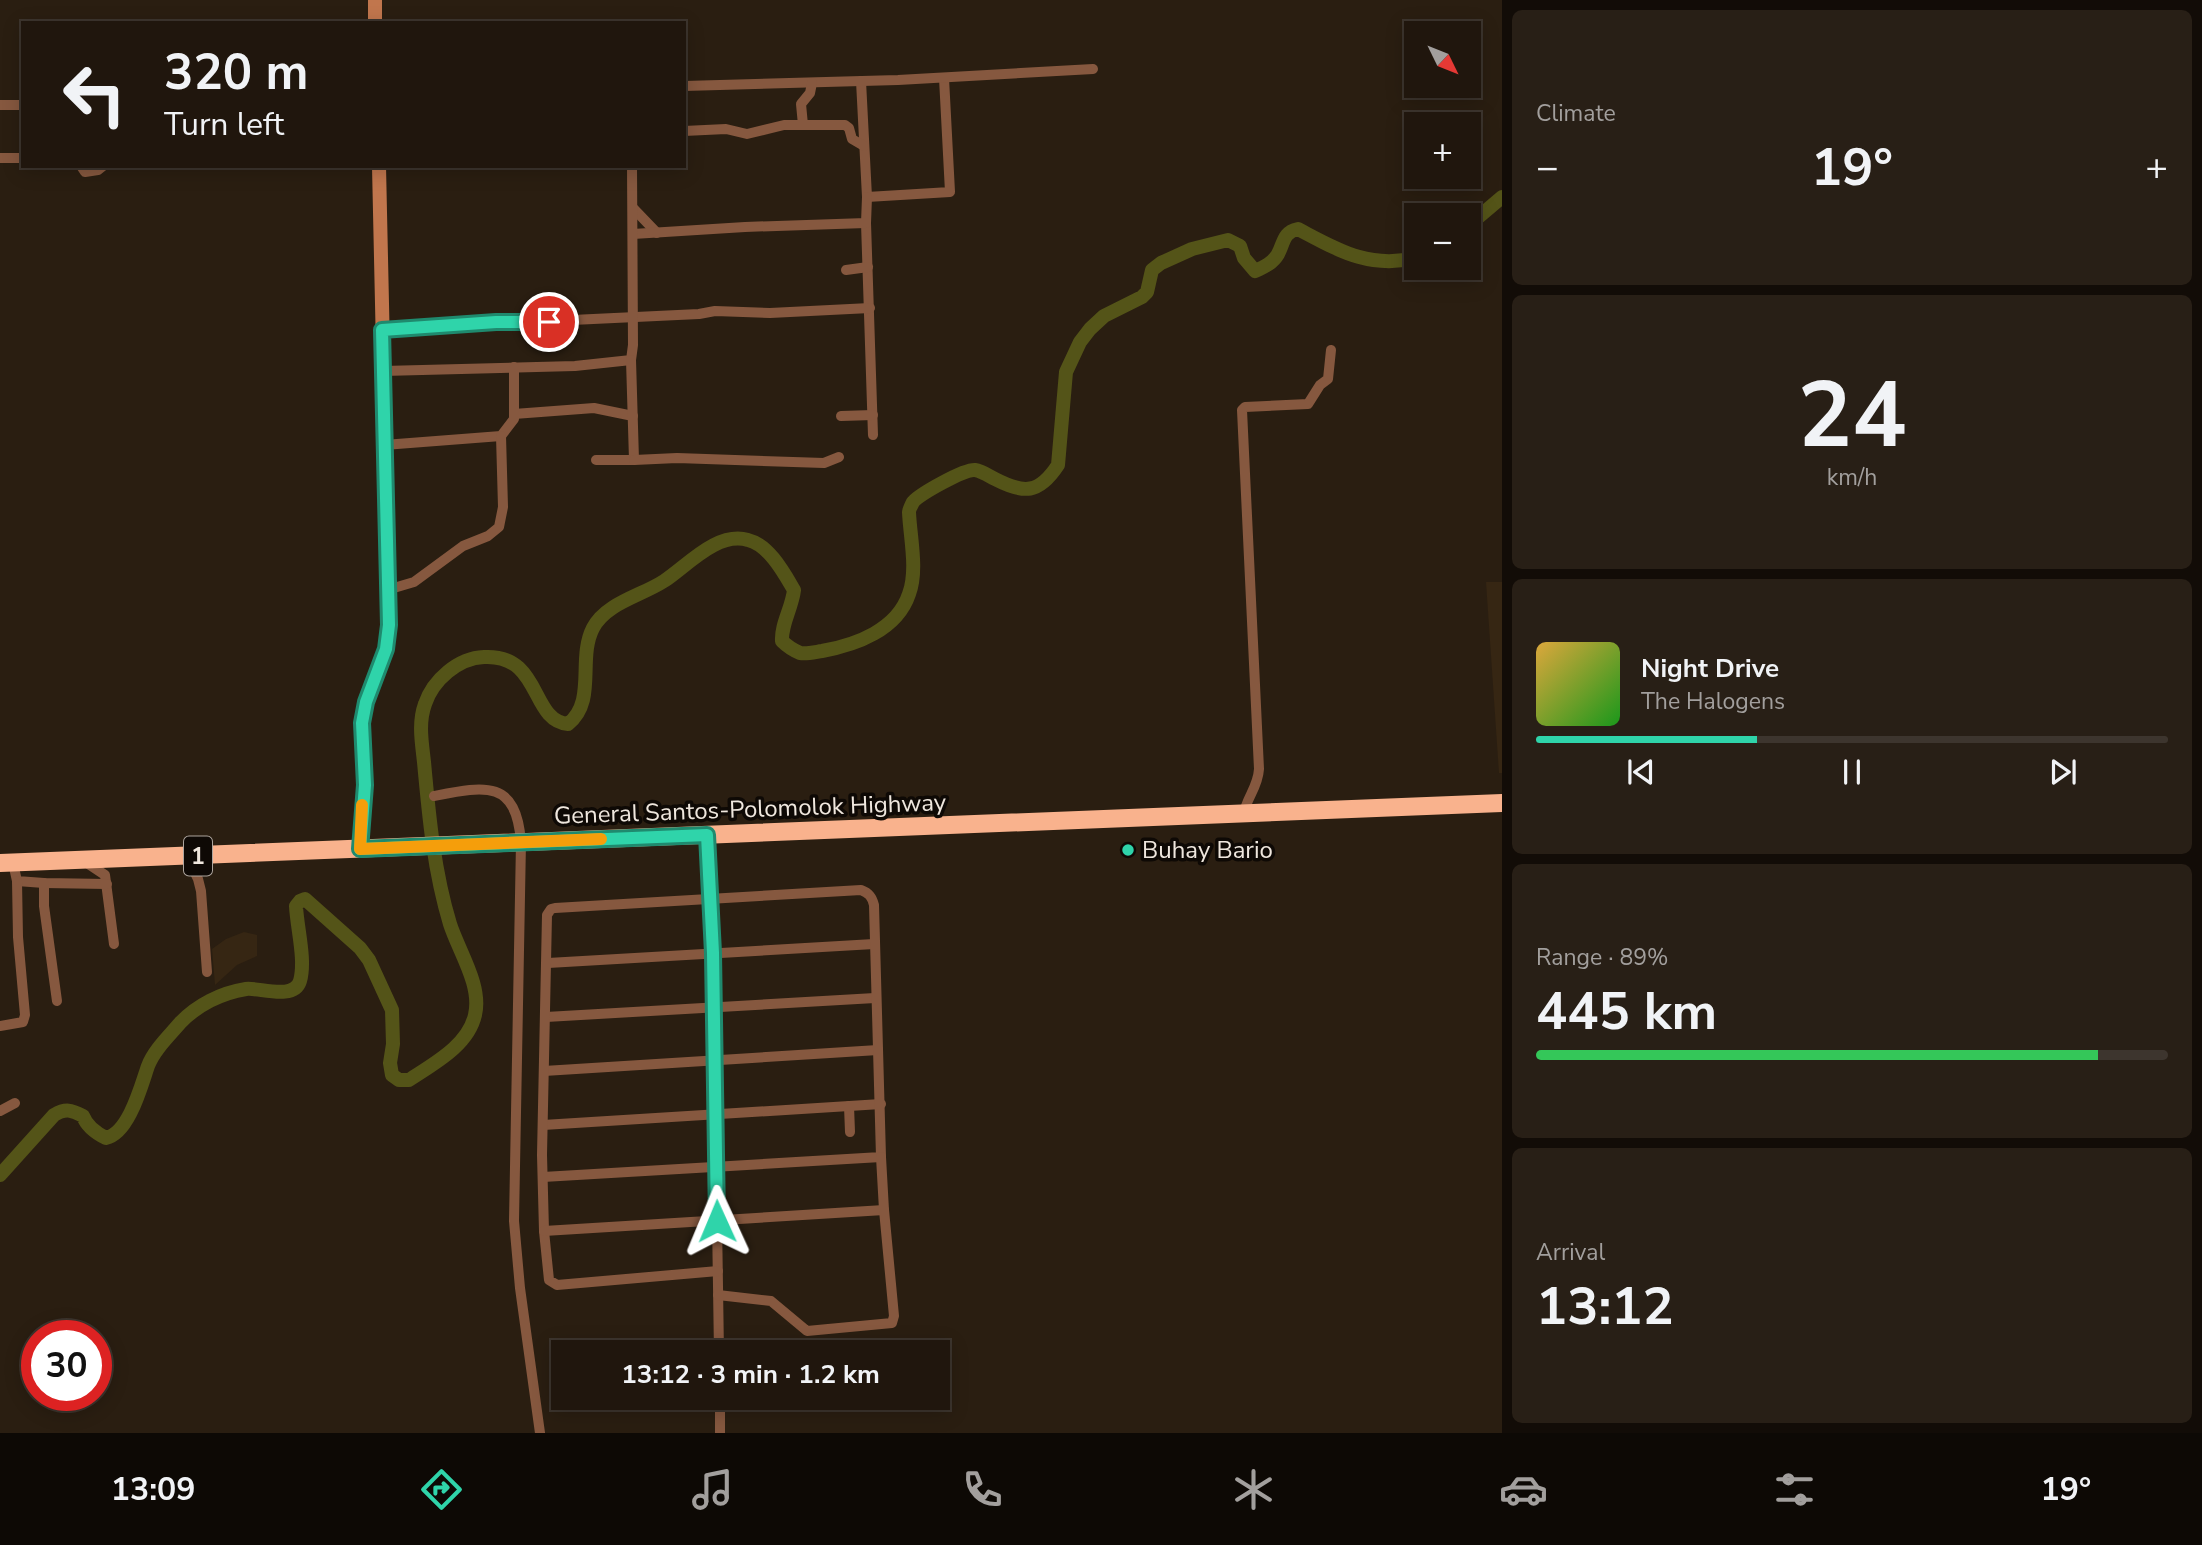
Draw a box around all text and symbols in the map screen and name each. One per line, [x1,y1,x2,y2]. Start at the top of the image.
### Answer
north arrow [1404,21,1480,98]
map controls [1404,21,1481,280]
text: 320 m [164,39,308,106]
icon: left [49,49,140,140]
text: Climate [1536,98,1616,129]
text: Turn left [164,103,284,146]
button: + [1404,112,1481,189]
text: 19° [1811,132,1893,203]
text: − [1536,142,1559,193]
text: + [2145,142,2168,193]
button: − [1404,203,1481,280]
pin [519,292,579,352]
icon: arrive [530,303,568,341]
text: 24 [1797,354,1907,478]
text: km/h [1827,462,1877,493]
text: Night Drive [1641,651,1779,686]
text: The Halogens [1641,686,1785,717]
icon: previous [1622,753,1660,791]
icon: pause [1833,753,1871,791]
icon: next [2044,753,2082,791]
street label: General Santos-Polomolok Highway [553,786,947,832]
place label: Buhay Bario [1142,834,1273,866]
road number: 1 [184,836,212,876]
marker: Buhay Bario [1120,842,1136,858]
text: Range · 89% [1536,942,1668,973]
text: 445 km [1536,976,1717,1047]
position arrow [680,1184,754,1258]
text: Arrival [1536,1237,1605,1268]
text: 13:12 [1536,1271,1674,1342]
speed limit sign: 30 [21,1320,112,1411]
text: 13:12 · 3 min · 1.2 km [621,1357,880,1392]
icon: directions [417,1465,466,1514]
icon: music [688,1465,737,1514]
icon: phone [958,1465,1007,1514]
icon: climate [1229,1465,1278,1514]
icon: car [1499,1465,1548,1514]
icon: filters [1770,1465,1819,1514]
text: 13:09 [111,1468,196,1511]
text: 19° [2041,1468,2091,1511]

